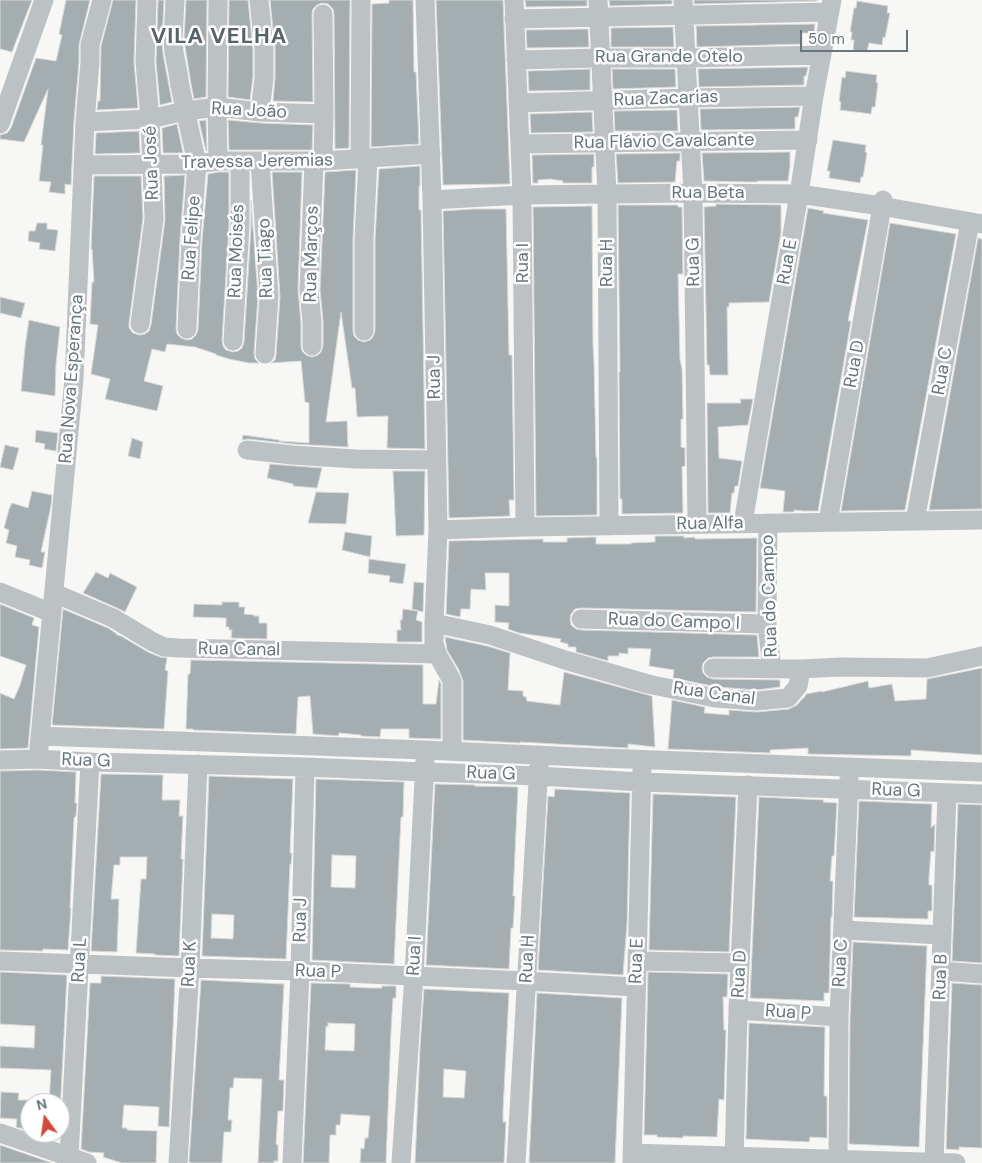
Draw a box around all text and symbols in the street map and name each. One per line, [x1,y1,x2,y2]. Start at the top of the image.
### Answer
scale bar [802,20,910,52]
district label: VILA VELHA [150,24,288,50]
text: 50 m [808,29,845,49]
street label: Rua Grande Otelo [595,46,743,68]
street label: Rua Zacarias [613,86,719,112]
street label: Rua João [211,98,287,124]
street label: Rua José [140,125,164,201]
street label: Rua Flávio Cavalcante [574,130,754,154]
street label: Travessa Jeremias [181,150,333,174]
street label: Rua Beta [671,182,745,204]
street label: Rua Felipe [178,195,206,281]
street label: Rua Moisés [225,204,249,298]
street label: Rua Marços [300,205,324,303]
street label: Rua Tiago [254,218,278,298]
street label: Rua G [683,237,705,287]
street label: Rua E [773,238,803,286]
street label: Rua H [596,239,618,287]
street label: Rua I [512,243,534,283]
street label: Rua Nova Esperança [55,294,89,464]
street label: Rua D [840,339,870,389]
street label: Rua C [928,345,958,397]
street label: Rua J [424,355,446,399]
street label: Rua Alfa [676,513,744,535]
street label: Rua do Campo [757,534,783,658]
street label: Rua do Campo I [608,609,740,635]
street label: Rua Canal [198,638,280,662]
street label: Rua Canal [672,678,756,710]
street label: Rua G [61,749,111,773]
street label: Rua G [466,762,516,786]
street label: Rua G [871,779,921,803]
street label: Rua J [290,898,312,942]
street label: Rua H [516,935,540,983]
street label: Rua I [403,936,427,976]
street label: Rua L [68,937,92,983]
street label: Rua E [625,938,649,984]
street label: Rua C [829,938,853,988]
street label: Rua K [178,940,202,988]
street label: Rua D [728,949,752,999]
street label: Rua B [929,953,953,1001]
street label: Rua P [295,960,341,984]
street label: Rua P [764,1001,812,1025]
north arrow [20,1093,70,1143]
text: N [34,1094,49,1114]

